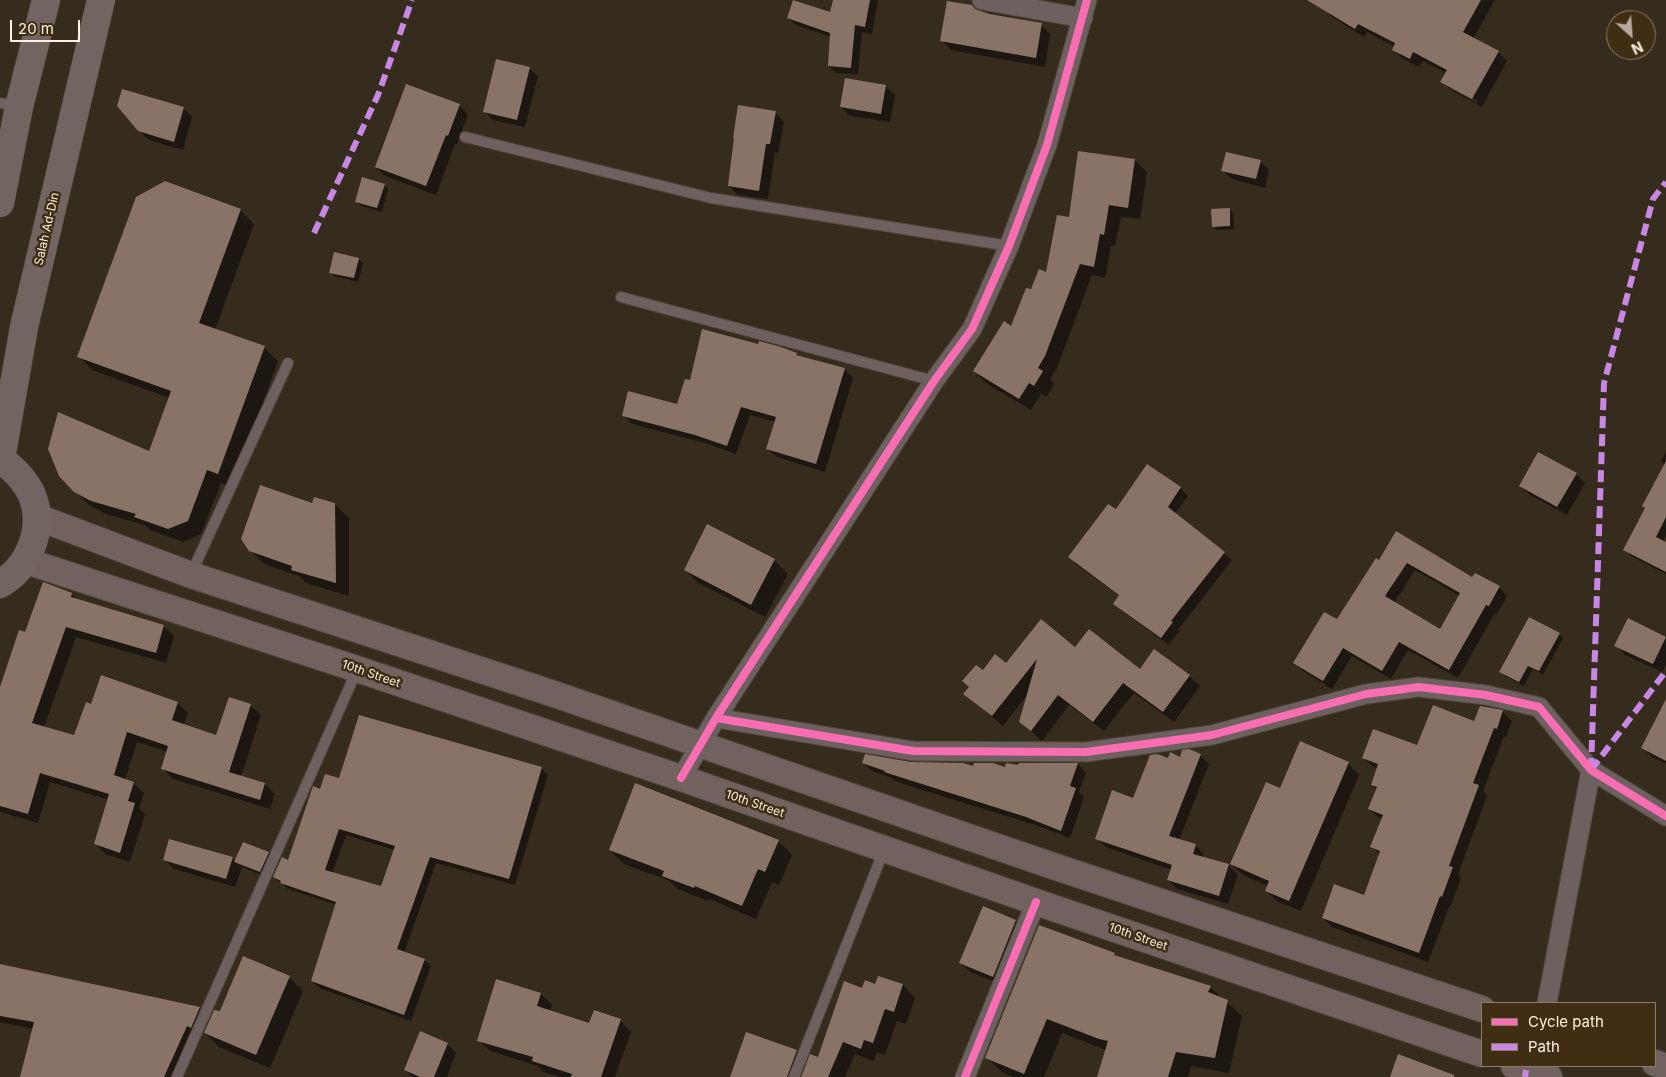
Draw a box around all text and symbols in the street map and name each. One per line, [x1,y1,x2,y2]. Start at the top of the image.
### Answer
scale bar [12,10,82,42]
north arrow [1606,10,1656,60]
text: 20 m [18,19,54,38]
text: N [1629,38,1646,58]
street label: Salah Ad-Din [32,191,62,267]
street label: 10th Street [340,657,402,691]
street label: 10th Street [724,787,786,821]
street label: 10th Street [1107,920,1169,954]
legend [1481,1002,1656,1067]
text: Cycle path [1528,1012,1604,1031]
text: Path [1528,1037,1560,1056]

